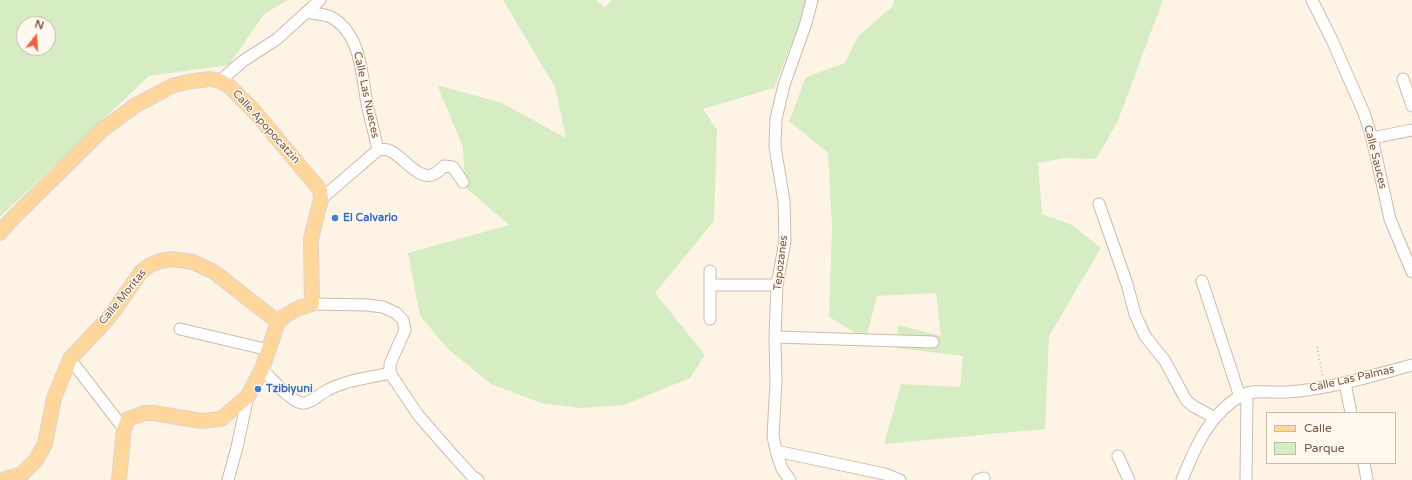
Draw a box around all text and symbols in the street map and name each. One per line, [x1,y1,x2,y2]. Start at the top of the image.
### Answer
north arrow [16,16,56,56]
text: N [33,17,45,33]
street label: Calle Las Nueces [350,51,382,139]
street label: Calle Apopocatzin [229,87,303,167]
street label: Calle Sauces [1361,124,1389,190]
place label: El Calvario [343,211,398,225]
marker: El Calvario [330,213,340,223]
street label: Tepozanes [771,235,791,291]
street label: Calle Moritas [96,266,150,328]
street label: Calle Las Palmas [1308,363,1396,395]
place label: Tzibiyuni [266,382,313,396]
marker: Tzibiyuni [253,384,263,394]
legend [1266,412,1396,464]
text: Calle [1304,421,1332,435]
text: Parque [1304,441,1345,455]

